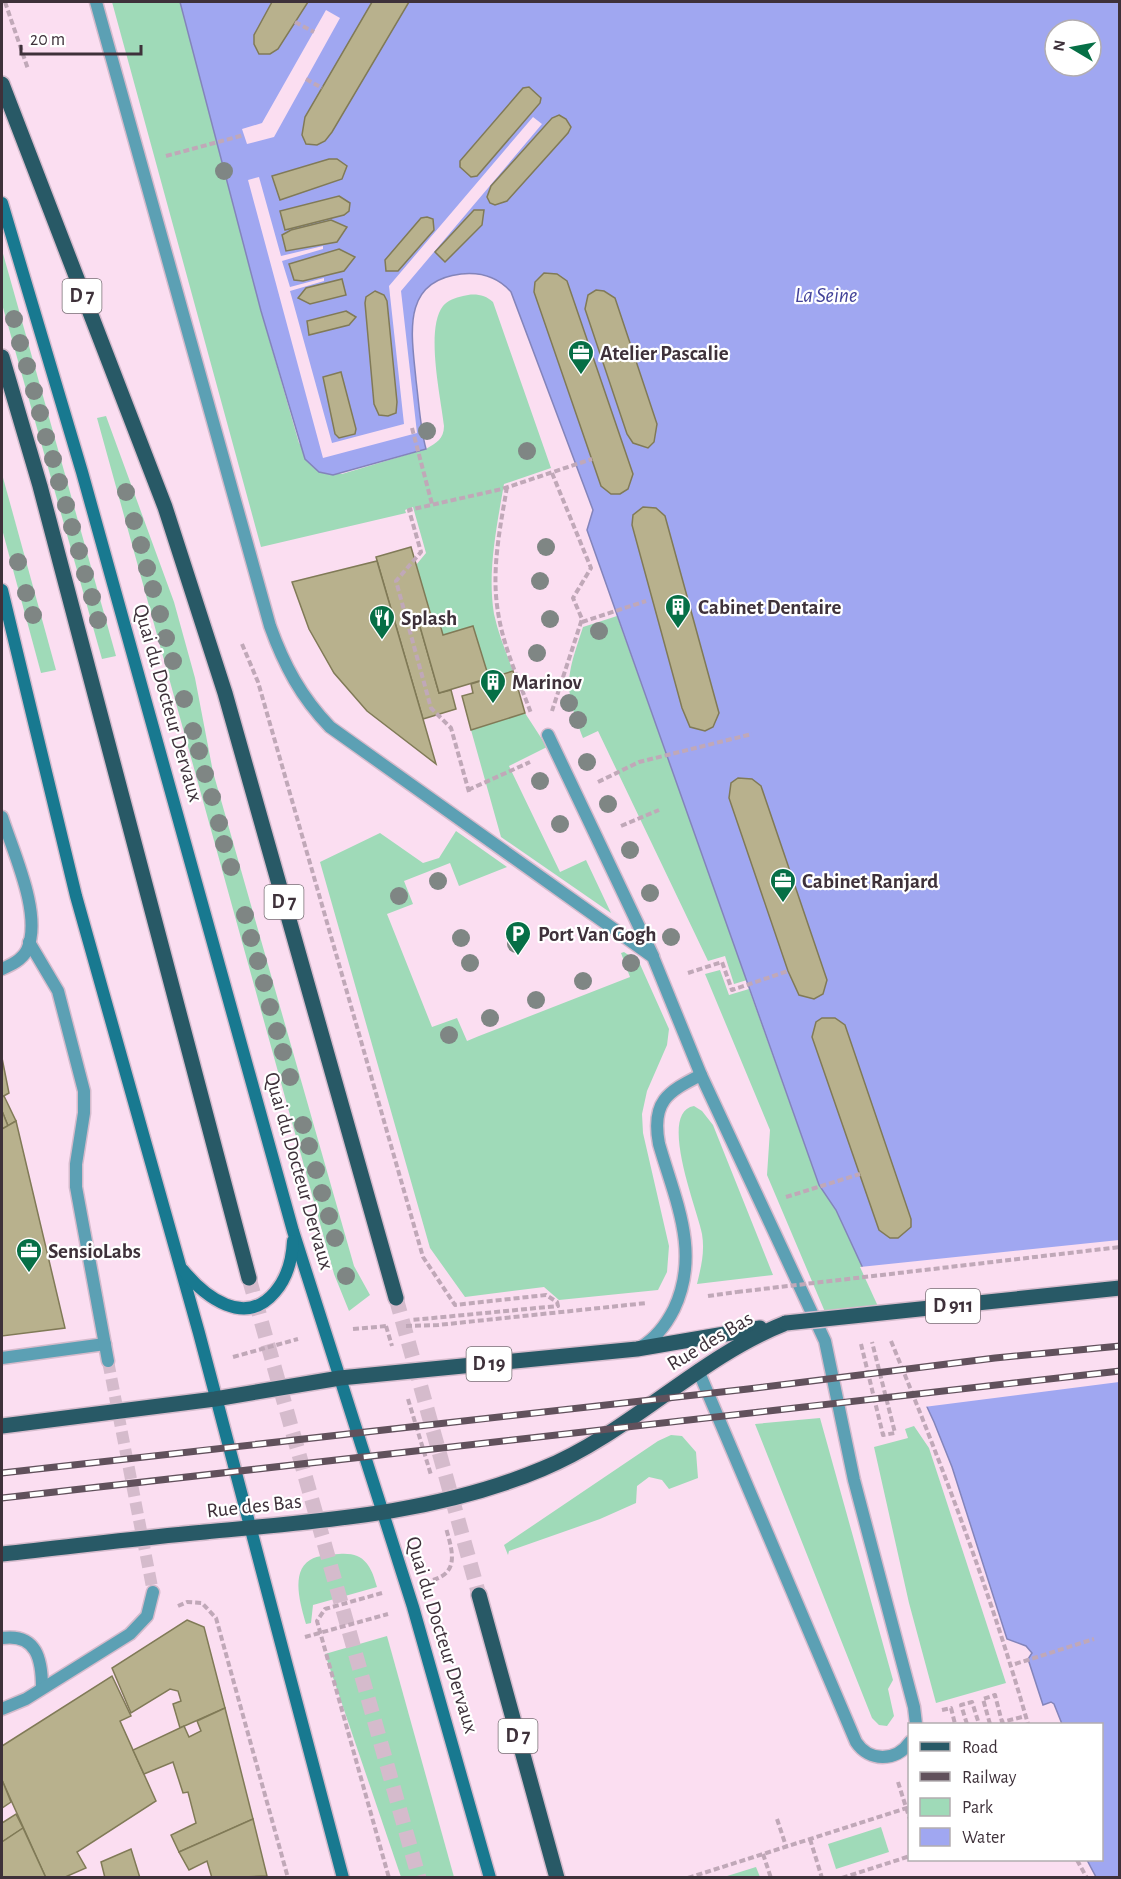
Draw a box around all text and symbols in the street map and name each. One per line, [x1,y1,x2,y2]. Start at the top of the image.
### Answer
scale bar [21,18,141,56]
north arrow [1043,18,1103,78]
text: 20 m [30,31,65,49]
text: N [1050,39,1068,52]
road number: D 7 [62,279,101,313]
water label: La Seine [795,284,857,306]
office icon: Atelier Pascalie [566,338,596,376]
place label: Atelier Pascalie [600,343,729,364]
building icon: Cabinet Dentaire [663,592,693,630]
place label: Cabinet Dentaire [698,597,841,618]
street label: Quai du Docteur Dervaux [130,602,206,804]
restaurant icon: Splash [367,603,397,641]
place label: Splash [401,608,457,629]
building icon: Marinov [478,667,508,705]
place label: Marinov [512,672,583,693]
office icon: Cabinet Ranjard [768,866,798,904]
place label: Cabinet Ranjard [802,871,938,892]
road number: D 7 [264,885,304,919]
parking icon: Port Van Gogh [503,919,533,957]
place label: Port Van Gogh [538,924,657,945]
street label: Quai du Docteur Dervaux [261,1070,337,1272]
office icon: SensioLabs [14,1236,44,1274]
place label: SensioLabs [48,1241,141,1262]
road number: D 911 [926,1289,980,1323]
street label: Rue des Bas [664,1307,756,1375]
road number: D 19 [466,1347,512,1381]
street label: Rue des Bas [205,1491,303,1521]
street label: Quai du Docteur Dervaux [402,1534,482,1736]
road number: D 7 [498,1719,538,1753]
legend [908,1723,1103,1861]
text: Road [962,1739,998,1757]
text: Railway [962,1769,1017,1787]
text: Park [962,1799,994,1817]
text: Water [962,1829,1005,1847]

